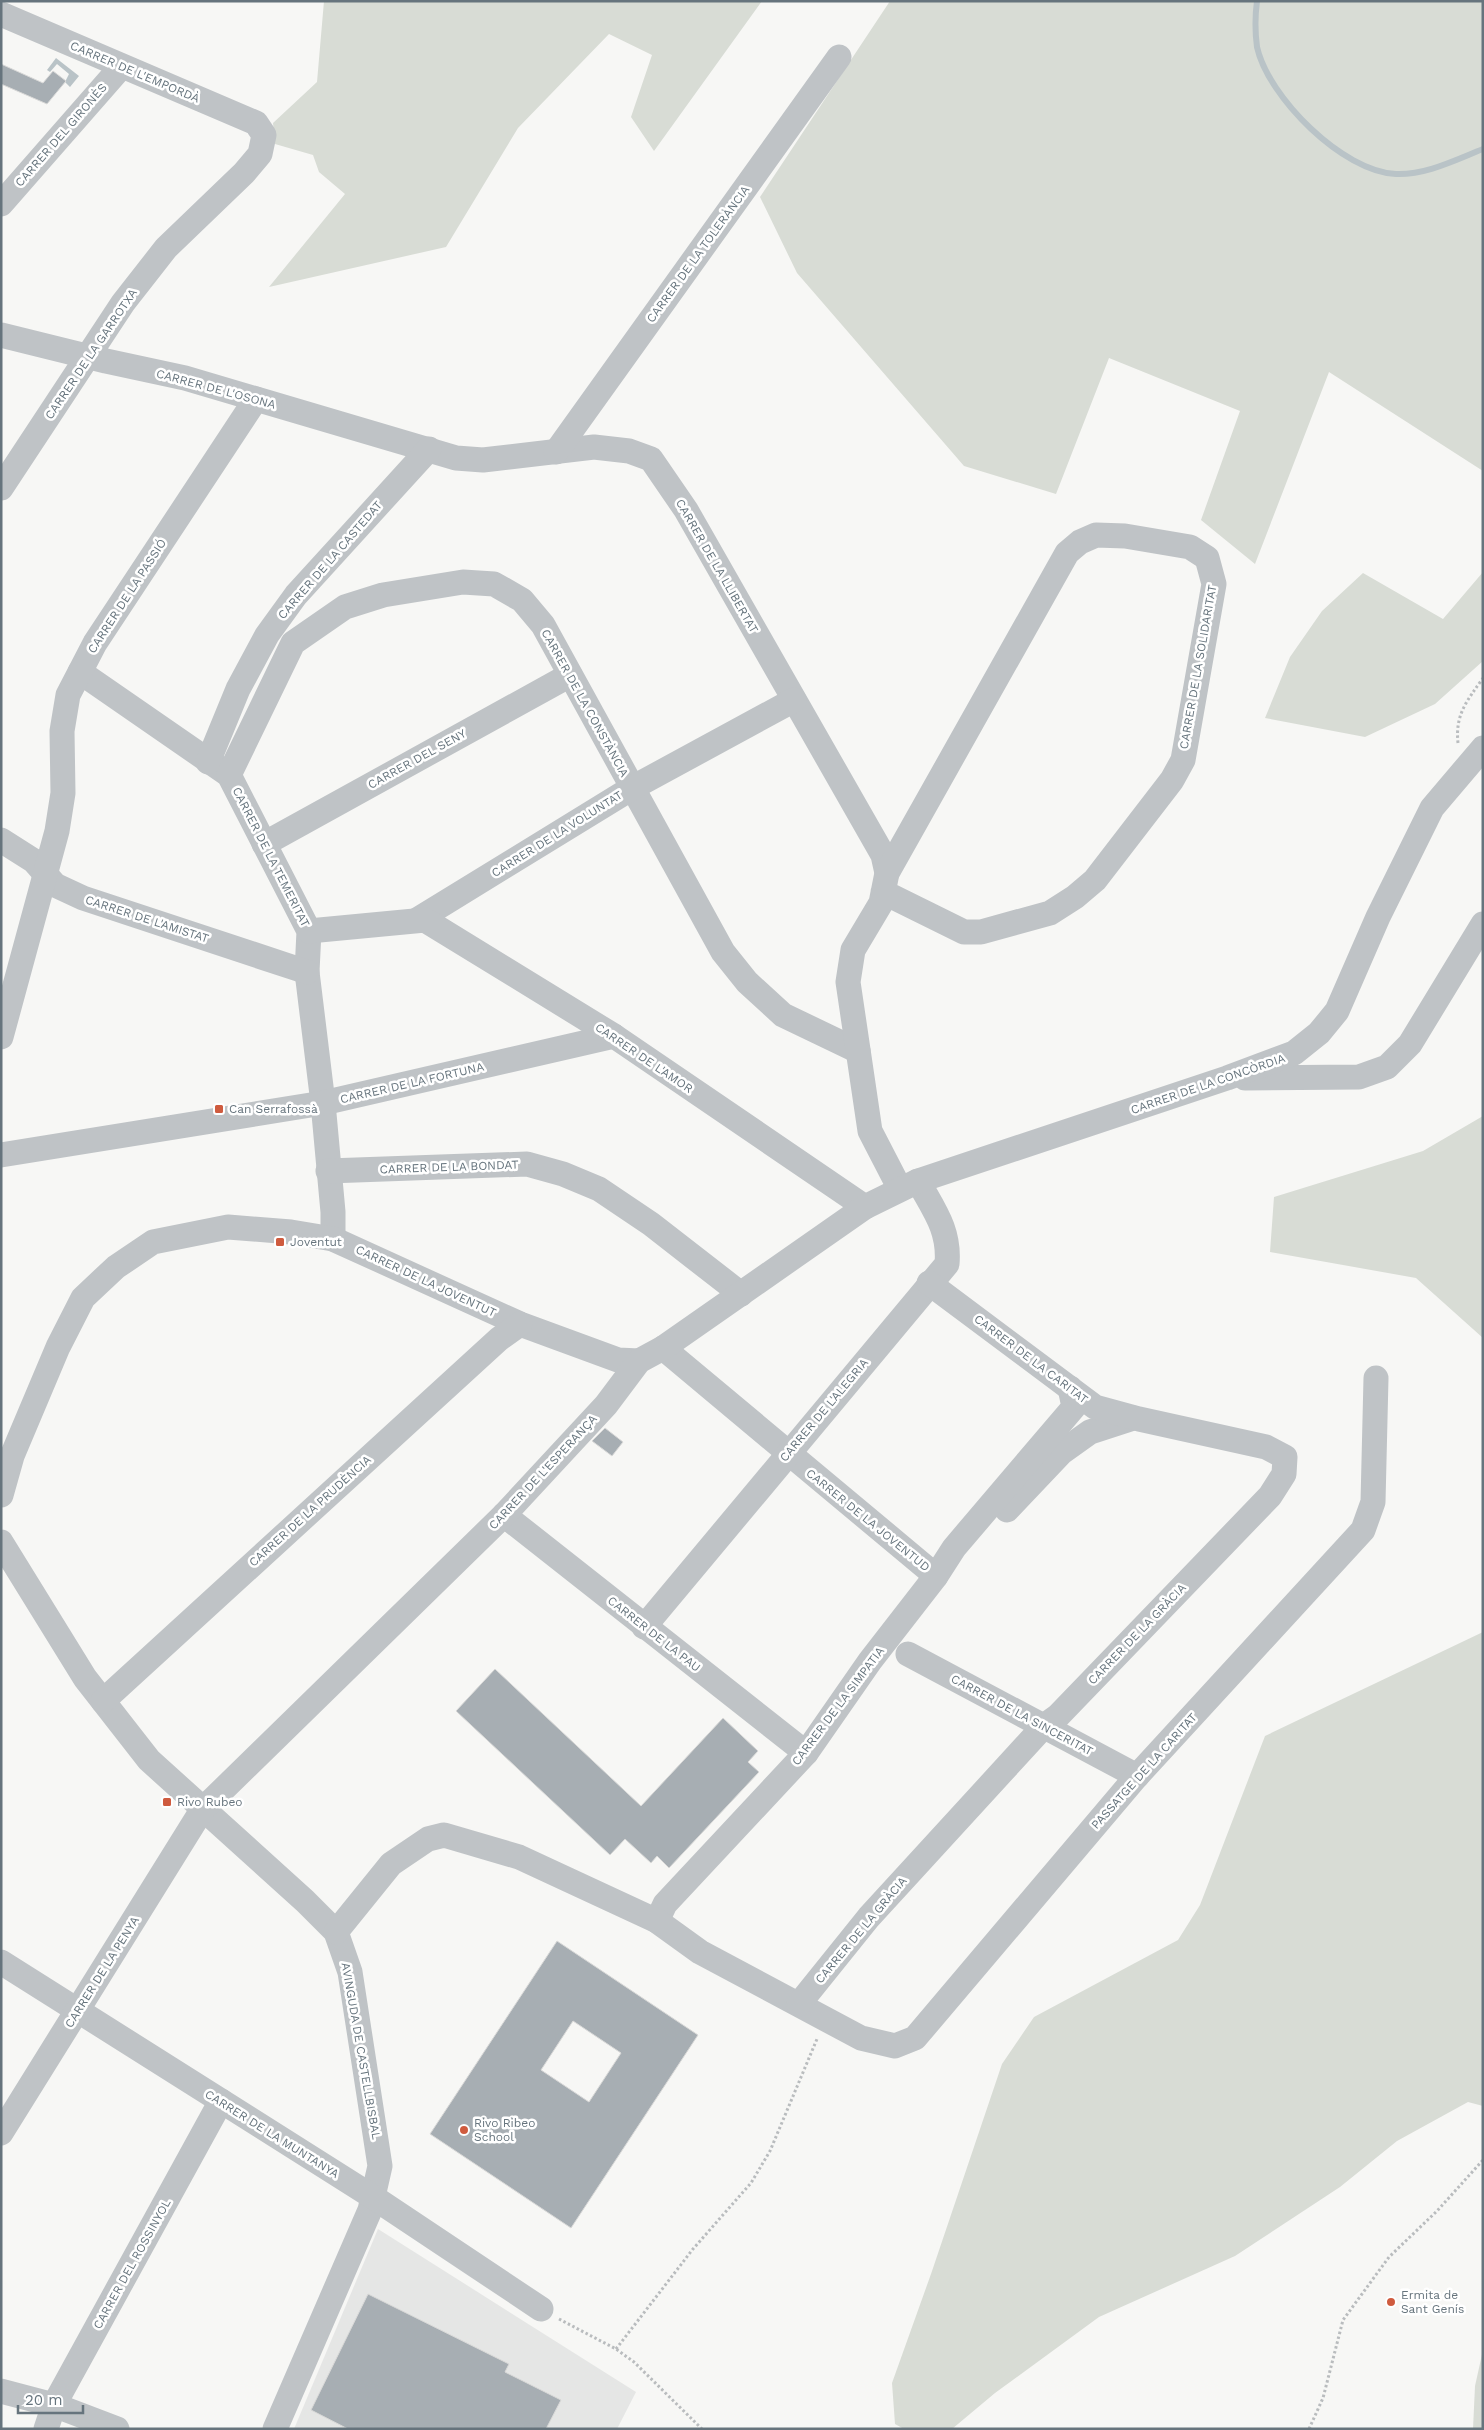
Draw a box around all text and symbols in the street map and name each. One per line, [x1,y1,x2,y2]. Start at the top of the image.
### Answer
street label: CARRER DE L'EMPORDÀ [68,38,202,106]
street label: CARRER DEL GIRONÈS [12,80,110,190]
street label: CARRER DE LA TOLERÀNCIA [644,183,752,325]
street label: CARRER DE LA GARROTXA [42,286,140,422]
street label: CARRER DE L'OSONA [155,366,277,412]
street label: CARRER DE LA LLIBERTAT [673,497,761,635]
street label: CARRER DE LA CASTEDAT [275,498,385,622]
street label: CARRER DE LA PASSIÓ [85,536,169,656]
street label: CARRER DE LA SOLIDARITAT [1177,584,1219,750]
street label: CARRER DE LA CONSTÀNCIA [538,627,632,779]
street label: CARRER DEL SENY [365,726,469,792]
street label: CARRER DE LA TEMERITAT [230,785,312,929]
street label: CARRER DE LA VOLUNTAT [489,788,625,880]
street label: CARRER DE L'AMISTAT [84,892,210,946]
street label: CARRER DE L'AMOR [593,1020,695,1096]
street label: CARRER DE LA CONCÒRDIA [1129,1051,1287,1117]
street label: CARRER DE LA FORTUNA [339,1060,485,1106]
place label: Can Serrafossà [229,1102,318,1116]
marker: Can Serrafossà [213,1103,225,1115]
street label: CARRER DE LA BONDAT [379,1158,519,1176]
place label: Joventut [290,1235,342,1249]
marker: Joventut [274,1236,286,1248]
street label: CARRER DE LA JOVENTUT [353,1242,499,1320]
street label: CARRER DE LA CARITAT [971,1312,1091,1406]
street label: CARRER DE L'ALEGRIA [777,1356,871,1464]
street label: CARRER DE L'ESPERANÇA [486,1412,600,1532]
street label: CARRER DE LA PRUDÈNCIA [246,1452,374,1570]
street label: CARRER DE LA JOVENTUD [803,1466,933,1574]
street label: CARRER DE LA GRÀCIA [1085,1581,1189,1687]
street label: CARRER DE LA PAU [605,1593,703,1675]
street label: CARRER DE LA SIMPATIA [789,1644,887,1768]
street label: CARRER DE LA SINCERITAT [949,1672,1095,1758]
street label: PASSATGE DE LA CARITAT [1088,1710,1200,1832]
place label: Rivo Rubeo [177,1795,243,1809]
marker: Rivo Rubeo [161,1796,173,1808]
street label: CARRER DE LA GRÀCIA [812,1874,910,1986]
street label: CARRER DE LA PENYA [62,1914,142,2030]
street label: AVINGUDA DE CASTELLBISBAL [339,1961,383,2141]
street label: CARRER DE LA MUNTANYA [202,2087,342,2181]
place label: Rivo Ribeo School [474,2116,535,2144]
marker: Rivo Ribeo School [458,2124,470,2136]
street label: CARRER DEL ROSSINYOL [90,2197,174,2331]
place label: Ermita de Sant Genís [1401,2288,1464,2316]
marker: Ermita de Sant Genís [1385,2296,1397,2308]
scale bar [18,2382,82,2414]
text: 20 m [25,2391,63,2409]

